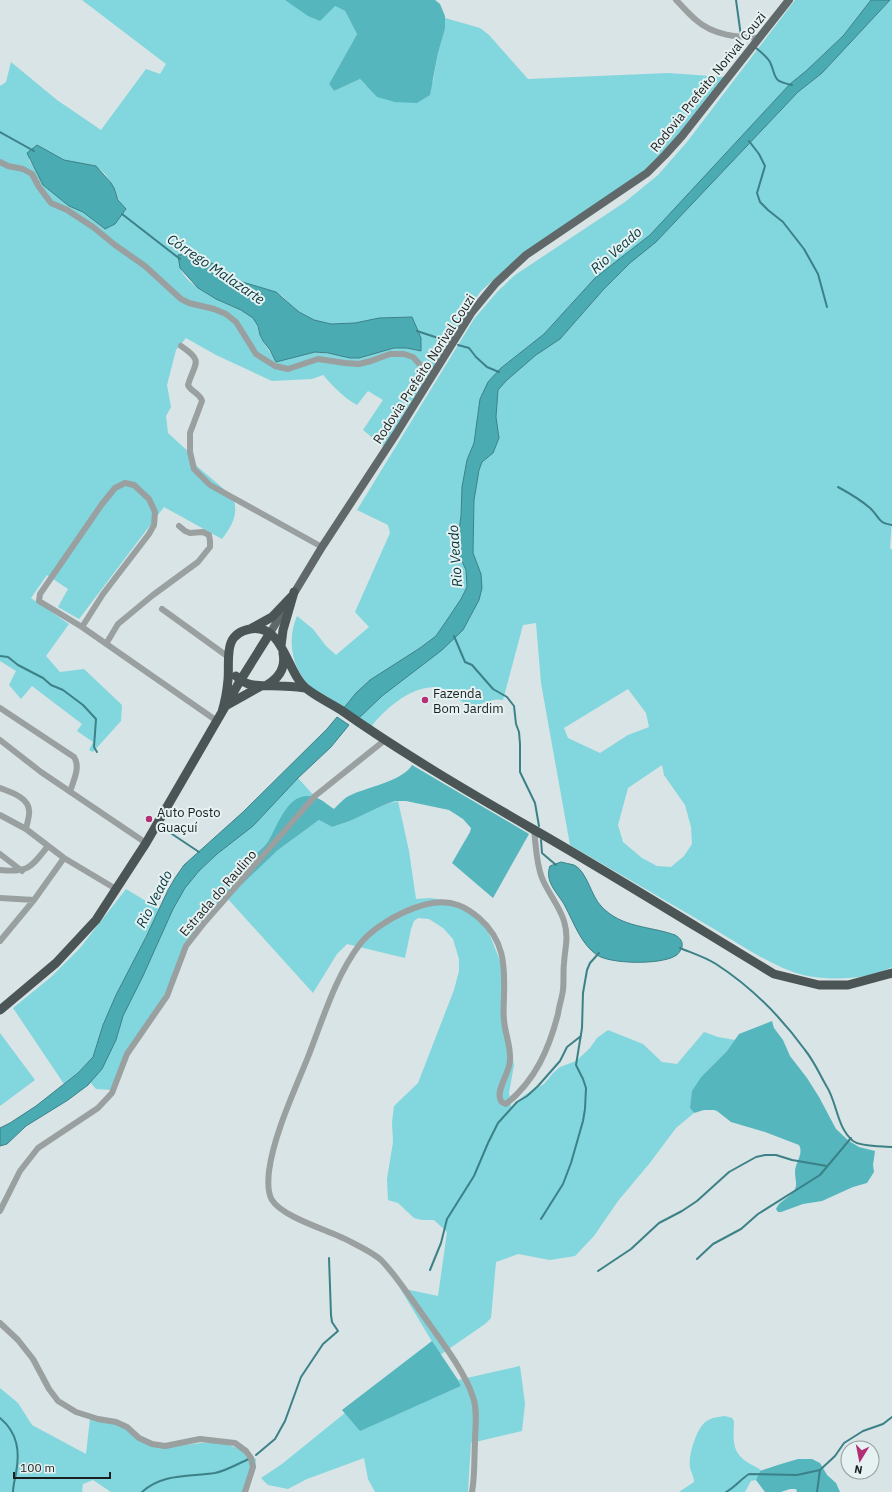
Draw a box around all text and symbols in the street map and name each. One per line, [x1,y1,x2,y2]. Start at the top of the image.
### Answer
street label: Rodovia Prefeito Norival Couzi [646,9,770,155]
water label: Rio Veado [587,223,646,277]
water label: Córrego Malazarte [164,230,268,308]
street label: Rodovia Prefeito Norival Couzi [369,291,479,447]
water label: Rio Veado [444,524,466,588]
place label: Fazenda Bom Jardim [433,685,504,717]
marker: Fazenda Bom Jardim [420,695,430,705]
place label: Auto Posto Guaçuí [157,804,221,836]
marker: Auto Posto Guaçuí [144,814,154,824]
street label: Estrada do Raulino [176,846,260,940]
water label: Rio Veado [132,867,176,931]
north arrow [840,1440,880,1480]
scale bar [14,1454,110,1480]
text: 100 m [20,1460,55,1475]
text: N [853,1462,863,1477]

